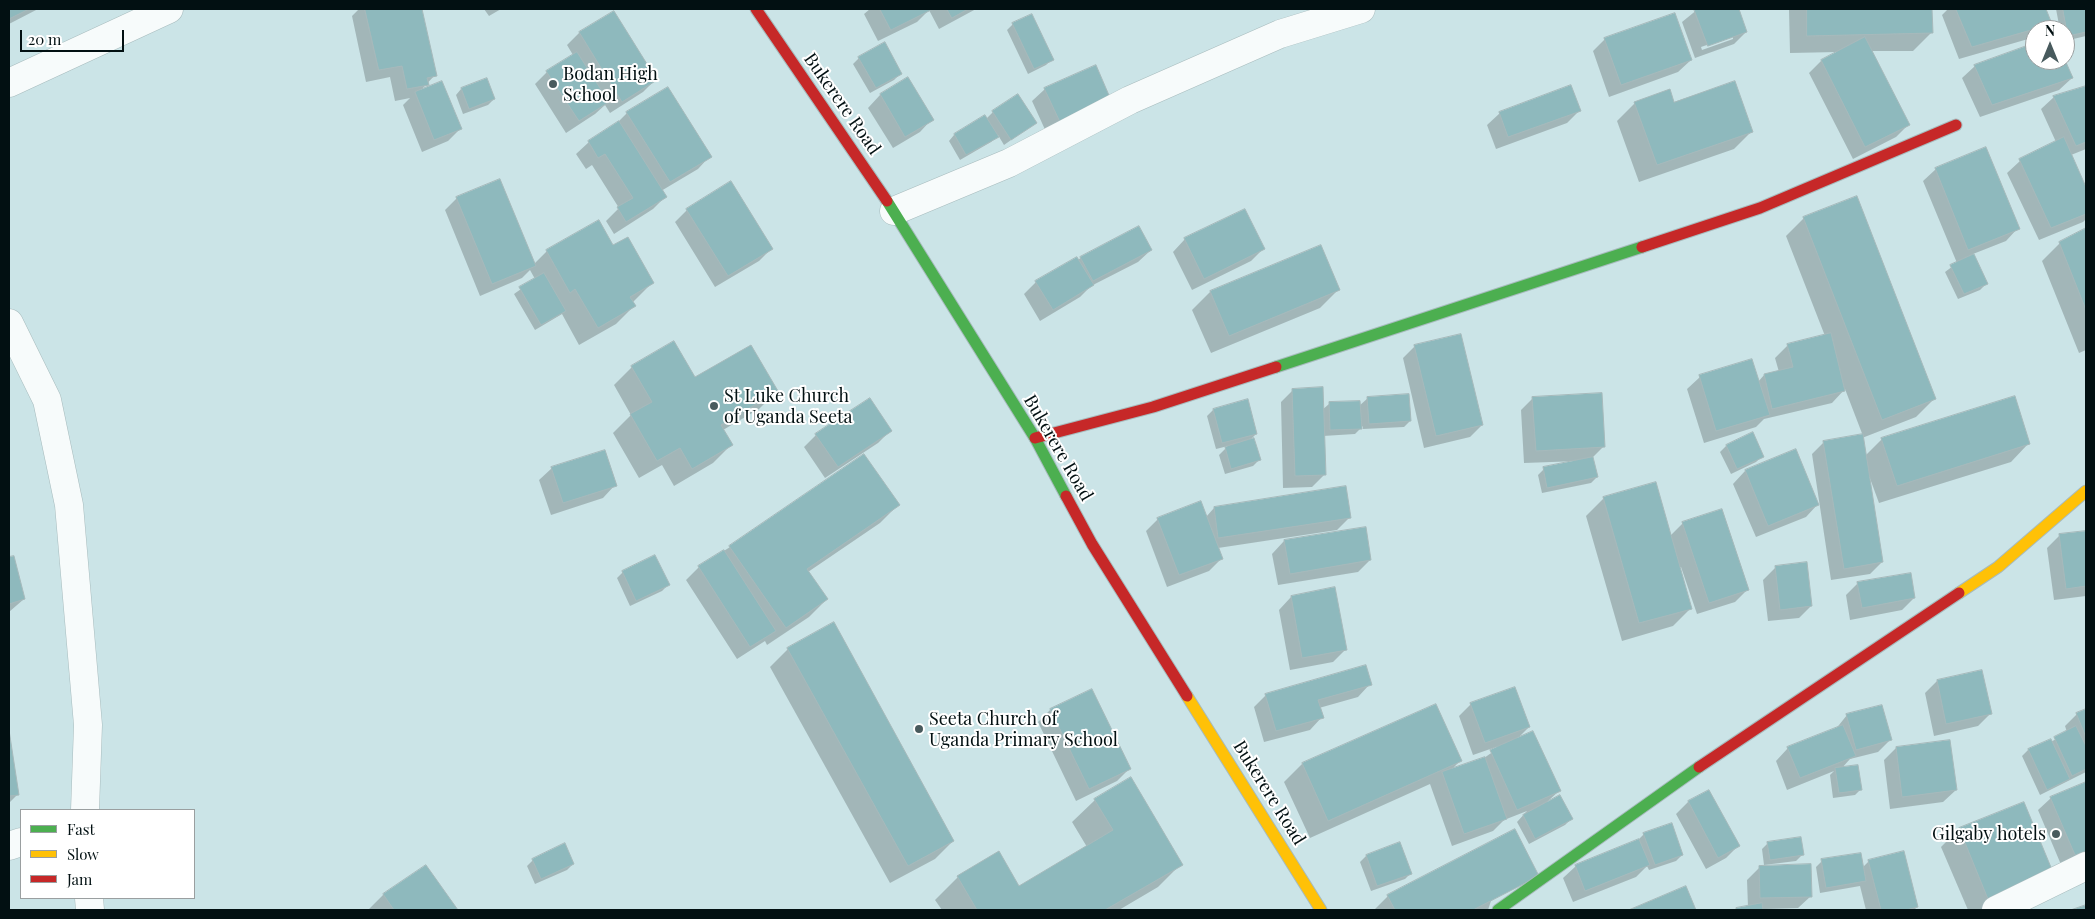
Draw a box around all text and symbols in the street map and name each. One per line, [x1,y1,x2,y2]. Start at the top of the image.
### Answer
scale bar [22,20,126,52]
north arrow [2025,20,2075,70]
text: N [2045,21,2055,40]
text: 20 m [28,29,61,49]
street label: Bukerere Road [799,49,885,159]
place label: Bodan High School [563,63,658,106]
marker: Bodan High School [547,78,559,90]
place label: St Luke Church of Uganda Seeta [724,385,852,428]
street label: Bukerere Road [1019,391,1097,505]
marker: St Luke Church of Uganda Seeta [708,400,720,412]
place label: Seeta Church of Uganda Primary School [929,708,1118,751]
marker: Seeta Church of Uganda Primary School [913,723,925,735]
street label: Bukerere Road [1228,737,1310,849]
legend [20,809,195,899]
text: Fast [67,819,95,839]
place label: Gilgaby hotels [1932,823,2046,845]
marker: Gilgaby hotels [2050,828,2062,840]
text: Slow [67,844,99,864]
text: Jam [67,869,92,889]

